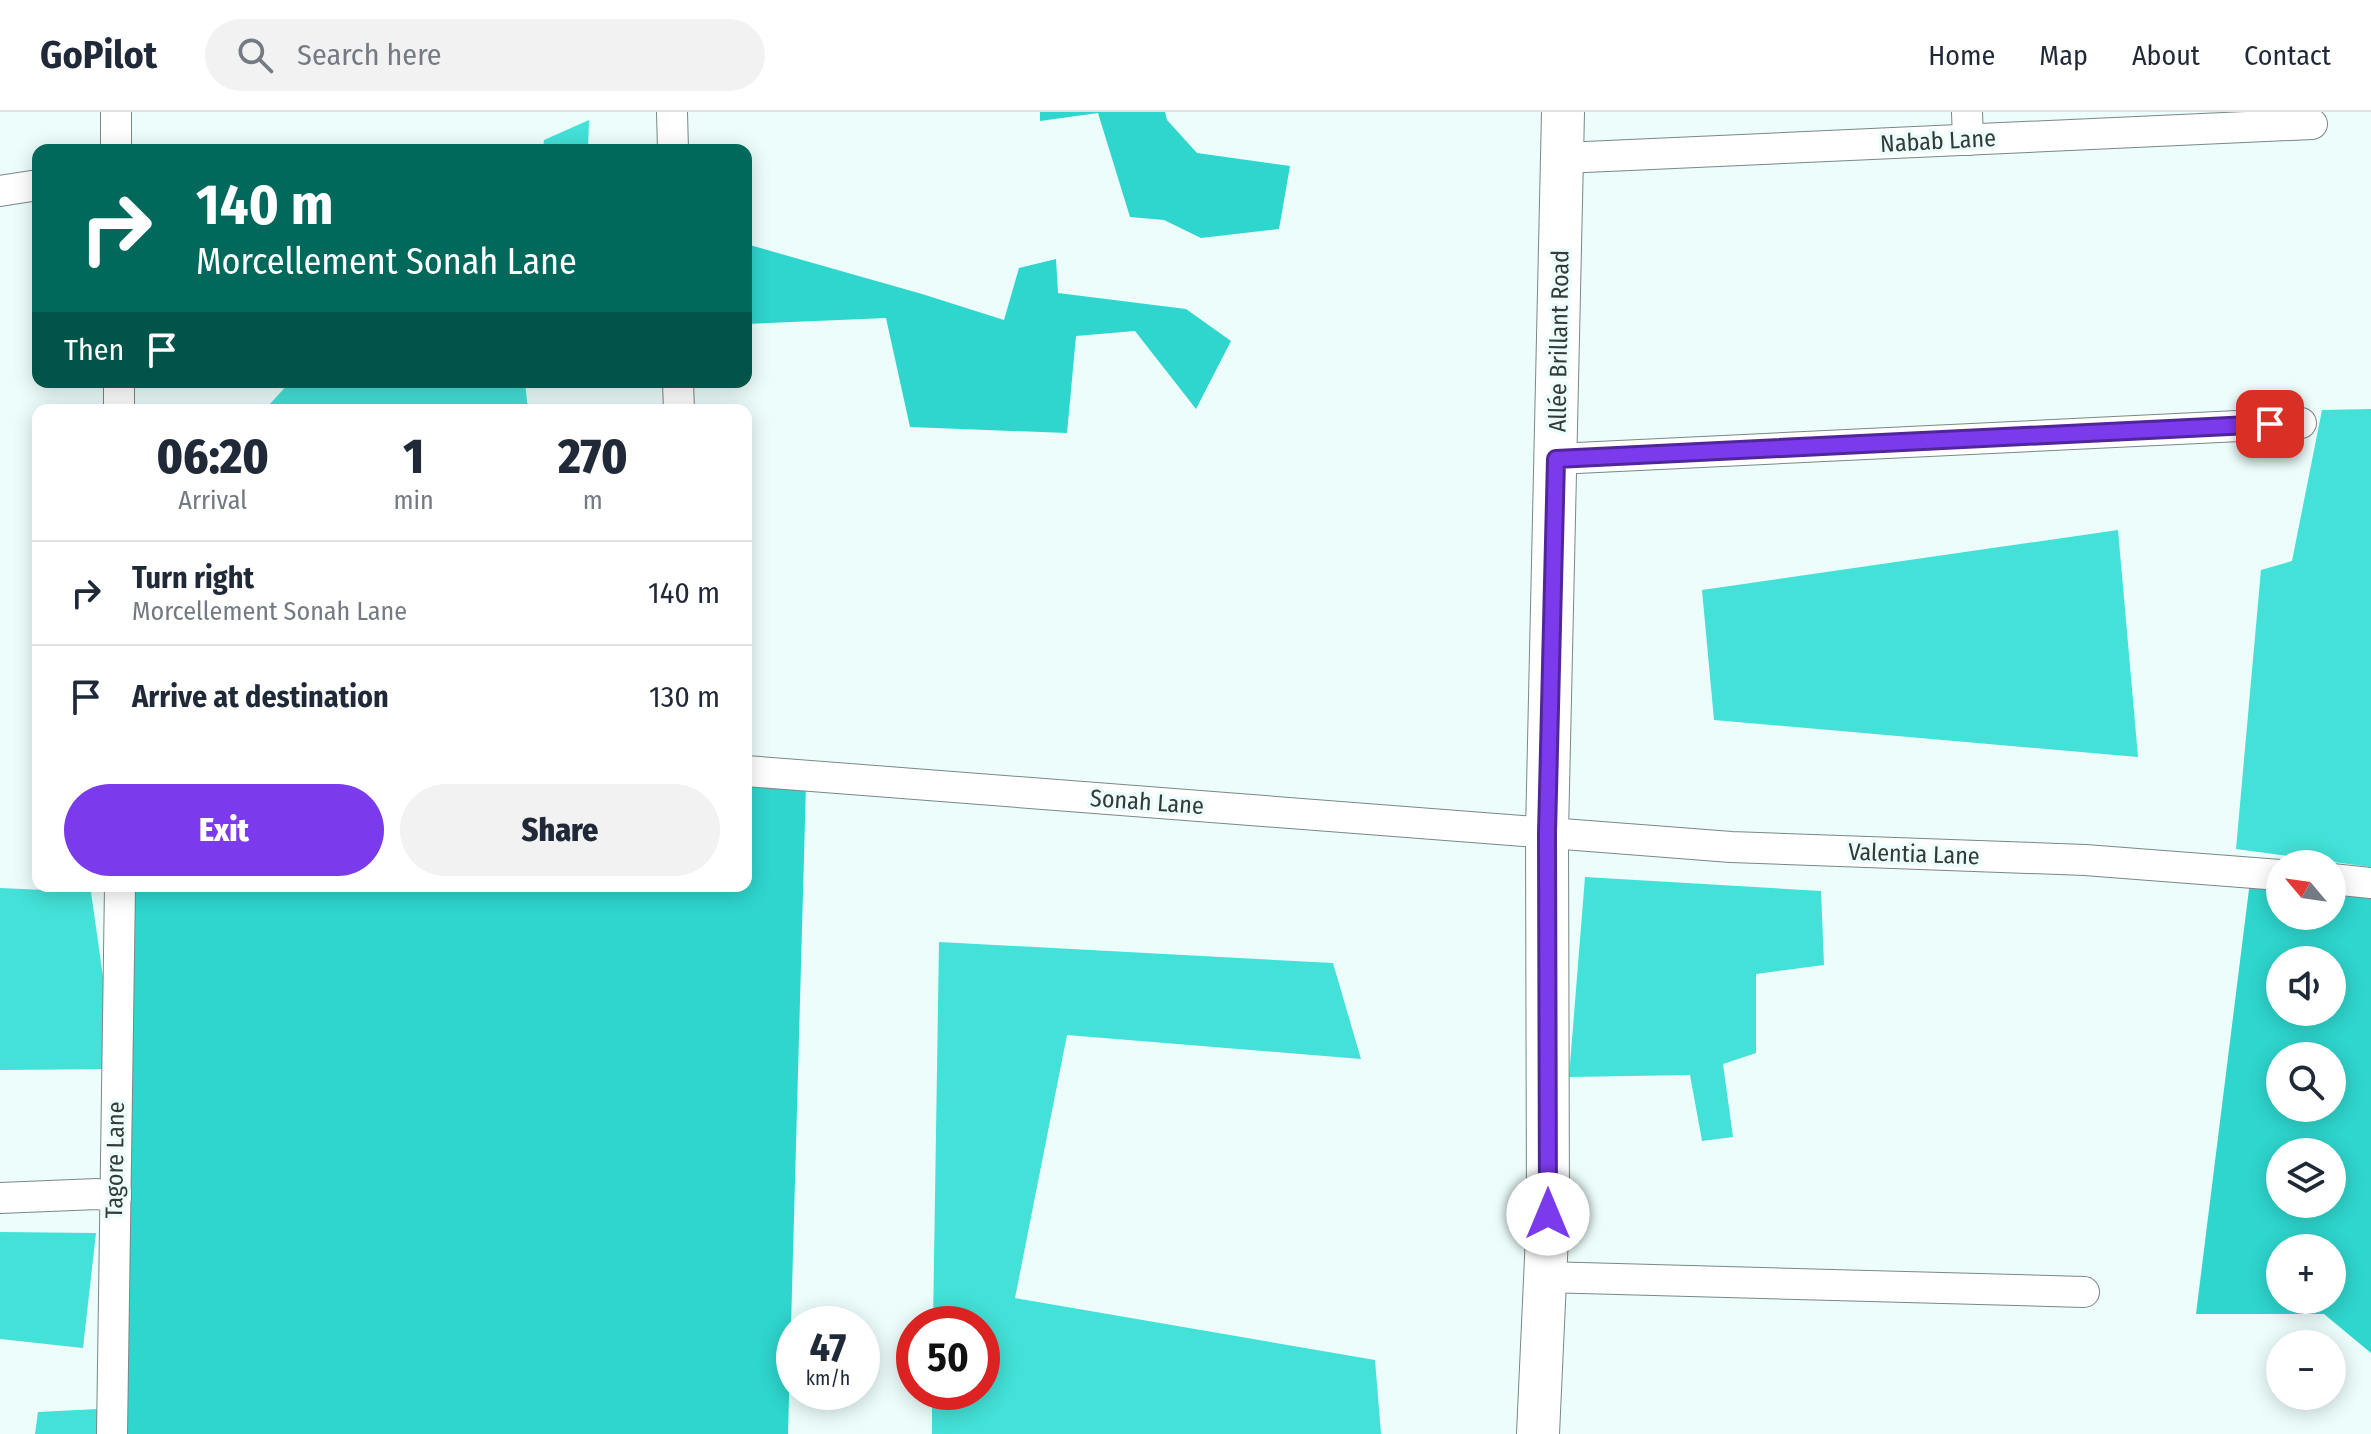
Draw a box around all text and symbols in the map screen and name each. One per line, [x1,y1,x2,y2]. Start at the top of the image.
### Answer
search box [205,19,765,91]
text: GoPilot [40,32,157,78]
icon: search [233,33,277,77]
text: Search here [297,37,442,73]
text: Home [1928,39,1995,72]
text: Map [2039,39,2088,72]
text: About [2132,39,2200,72]
text: Contact [2244,39,2331,72]
street label: Nabab Lane [1879,124,1997,158]
text: 140 m [196,172,333,239]
icon: right [64,176,168,280]
text: Morcellement Sonah Lane [196,240,577,284]
street label: Allée Brillant Road [1543,250,1575,432]
icon: arrive [140,328,184,372]
text: Then [64,332,124,368]
pin [2236,390,2304,458]
icon: arrive [2248,402,2292,446]
text: 06:20 [157,428,269,486]
text: 1 [403,428,424,486]
text: 270 [558,428,627,486]
text: Arrival [178,485,247,516]
text: min [393,485,434,516]
text: m [583,485,603,516]
text: Turn right [132,560,254,596]
icon: right [64,571,108,615]
text: 140 m [648,575,720,611]
text: Morcellement Sonah Lane [132,596,407,627]
icon: arrive [64,675,108,719]
text: Arrive at destination [132,679,389,715]
text: 130 m [649,679,720,715]
button: Exit [64,784,384,876]
button: Share [400,784,720,876]
street label: Sonah Lane [1089,784,1205,820]
street label: Valentia Lane [1848,838,1980,870]
north arrow [2266,850,2346,930]
map controls [2266,850,2346,1410]
button: sound [2266,946,2346,1026]
button: search [2266,1042,2346,1122]
street label: Tagore Lane [100,1101,130,1219]
button: layers [2266,1138,2346,1218]
position arrow [1506,1172,1590,1256]
button: + [2266,1234,2346,1314]
speed limit sign: 50 [896,1306,1000,1410]
text: 47 [810,1324,846,1372]
button: − [2266,1330,2346,1410]
text: km/h [806,1366,850,1390]

